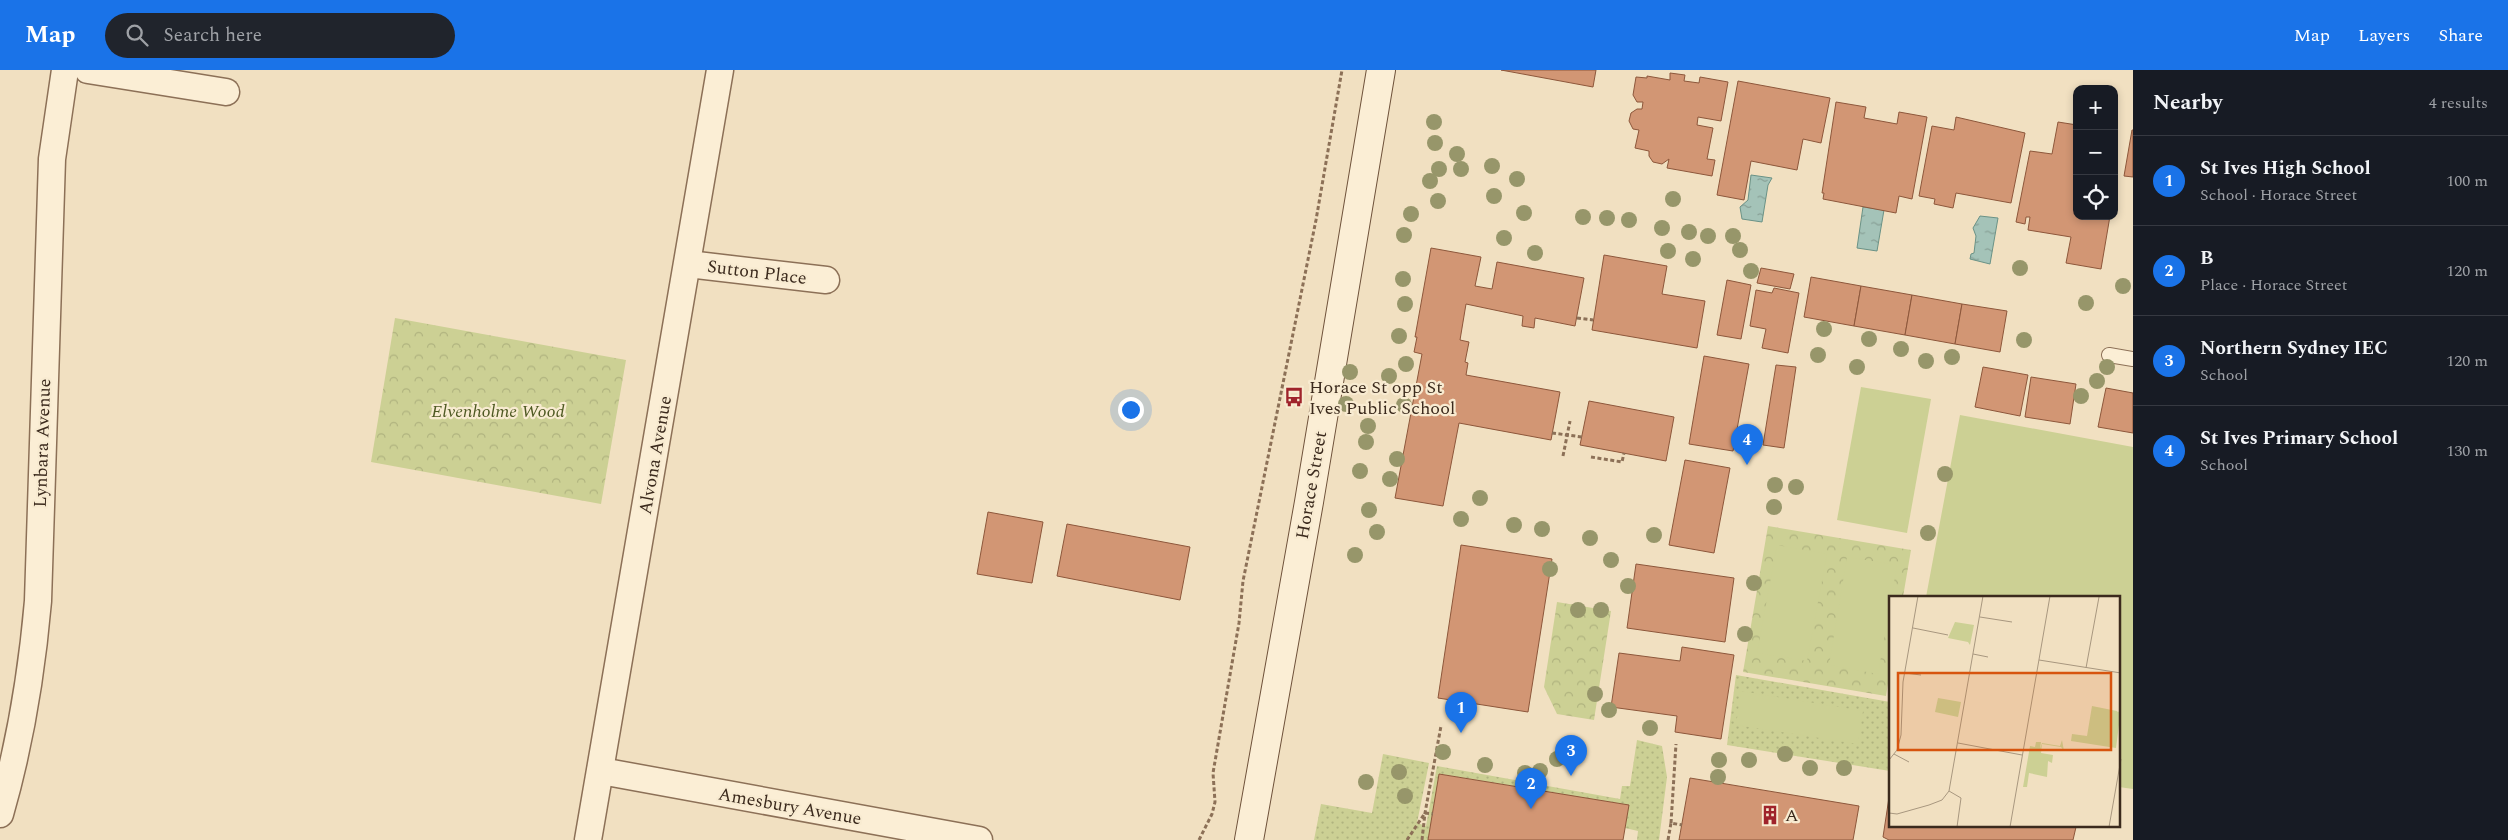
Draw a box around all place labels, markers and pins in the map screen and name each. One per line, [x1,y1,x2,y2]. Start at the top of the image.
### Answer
place label: Horace St opp St Ives Public School [1309,374,1455,422]
bus stop icon: Horace St opp St Ives Public School [1283,386,1305,408]
pin: 4 [1731,424,1763,465]
pin: 1 [1445,692,1477,733]
pin: 3 [1555,735,1587,776]
pin: 2 [1515,768,1547,809]
place label: A [1785,802,1799,829]
building icon: A [1759,804,1781,826]

